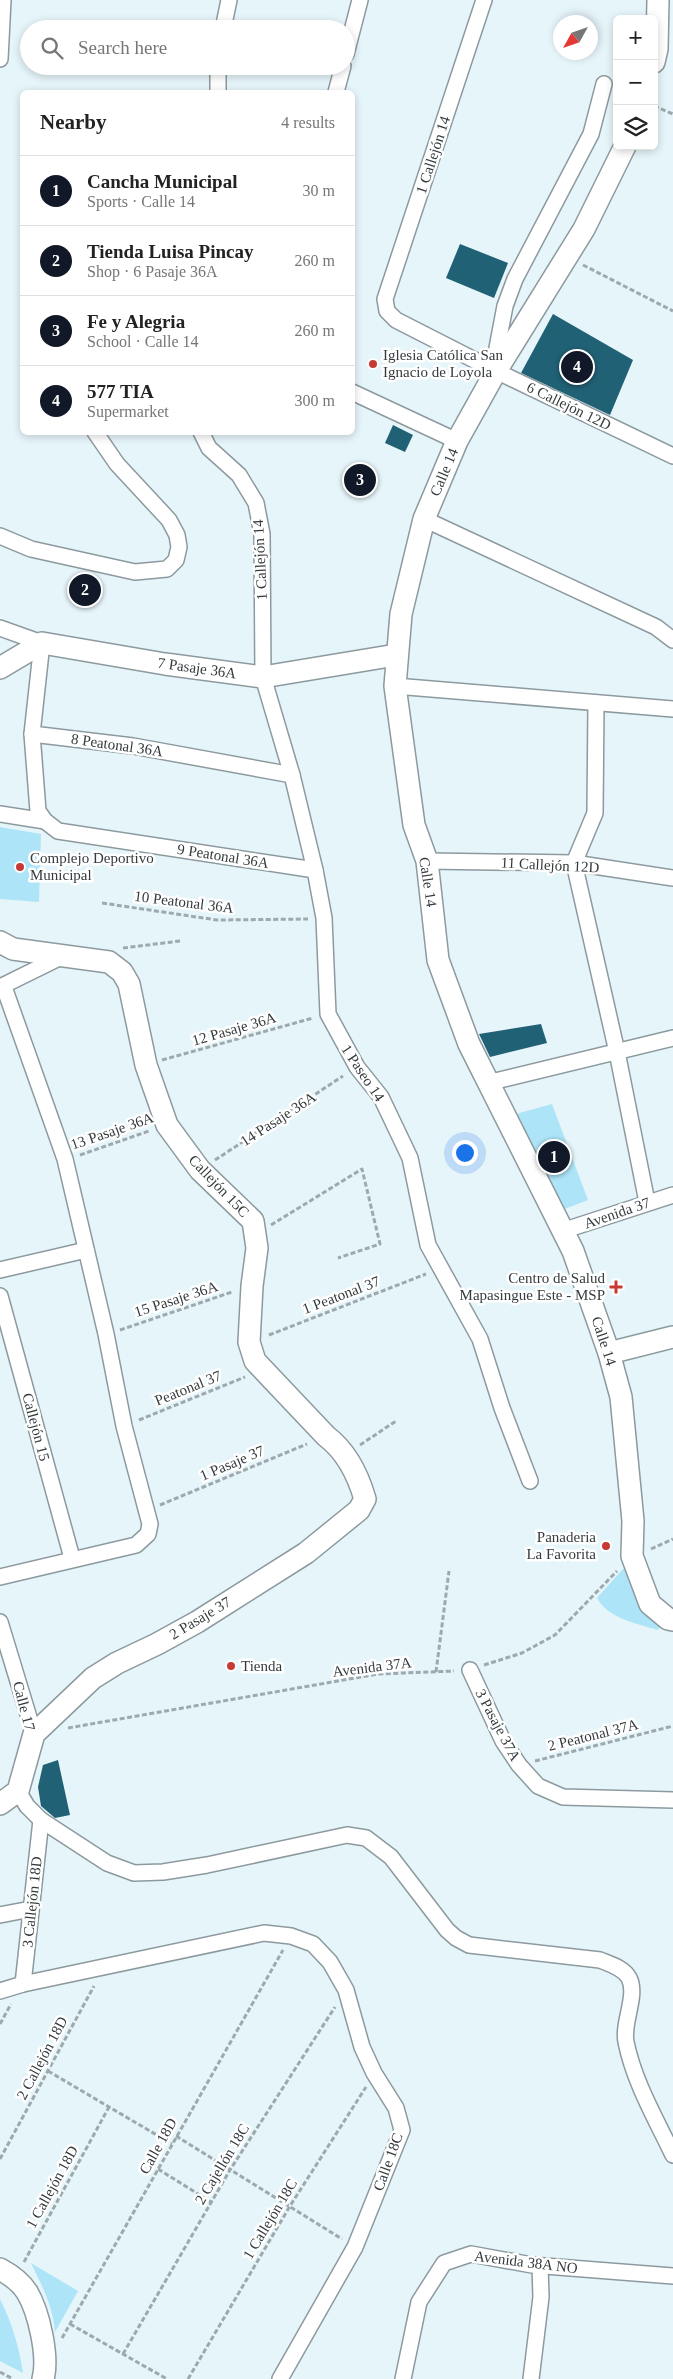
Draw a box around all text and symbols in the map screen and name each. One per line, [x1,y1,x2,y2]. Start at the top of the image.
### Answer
north arrow [553,15,598,60]
map controls [613,15,658,150]
button: + [613,15,658,60]
search box [20,20,355,75]
icon: search [38,34,66,62]
text: Search here [78,37,167,58]
button: − [613,60,658,105]
button: layers [613,105,658,150]
text: Nearby [40,110,107,134]
text: 4 results [281,114,335,131]
street label: 1 Callejón 14 [413,114,453,196]
text: Cancha Municipal [87,171,237,192]
text: 1 [52,182,60,199]
text: 30 m [303,182,335,199]
text: Sports · Calle 14 [87,193,195,210]
text: Tienda Luisa Pincay [87,241,253,262]
text: 2 [52,252,60,269]
text: 260 m [295,252,335,269]
text: Shop · 6 Pasaje 36A [87,263,218,280]
text: Fe y Alegria [87,311,185,332]
text: 3 [52,322,60,339]
text: 260 m [295,322,335,339]
text: School · Calle 14 [87,333,199,350]
place label: Iglesia Católica San Ignacio de Loyola [383,347,503,380]
pin: 4 [561,348,593,386]
marker: Iglesia Católica San Ignacio de Loyola [367,358,379,370]
street label: 6 Callejón 12D [524,379,614,433]
text: 577 TIA [87,381,154,402]
text: 4 [52,392,60,409]
text: 300 m [295,392,335,409]
text: Supermarket [87,403,169,420]
street label: Calle 14 [427,445,461,498]
pin: 3 [344,461,376,499]
street label: 1 Callejón 14 [250,519,270,601]
pin: 2 [69,571,101,609]
street label: 7 Pasaje 36A [157,655,237,681]
street label: 8 Peatonal 36A [70,731,164,759]
street label: 9 Peatonal 36A [176,841,270,871]
place label: Complejo Deportivo Municipal [30,850,154,883]
street label: 11 Callejón 12D [500,854,600,876]
street label: Calle 14 [416,856,440,909]
marker: Complejo Deportivo Municipal [14,861,26,873]
street label: 10 Peatonal 36A [133,888,235,916]
street label: 12 Pasaje 36A [190,1009,278,1049]
street label: 1 Paseo 14 [338,1042,388,1105]
street label: 14 Pasaje 36A [237,1089,319,1149]
street label: 13 Pasaje 36A [68,1109,156,1153]
pin: 1 [538,1138,570,1176]
your location [452,1140,478,1166]
street label: Callejón 15C [186,1152,252,1220]
street label: Avenida 37 [582,1194,652,1232]
place label: Centro de Salud Mapasingue Este - MSP [460,1270,605,1303]
street label: 1 Peatonal 37 [300,1273,382,1317]
street label: 15 Pasaje 36A [132,1278,220,1320]
marker: Centro de Salud Mapasingue Este - MSP [609,1280,623,1294]
street label: Calle 14 [589,1315,620,1368]
street label: Peatonal 37 [152,1367,224,1409]
street label: Callejón 15 [19,1391,53,1463]
street label: 1 Pasaje 37 [197,1442,267,1484]
place label: Panaderia La Favorita [526,1529,596,1562]
marker: Panaderia La Favorita [600,1540,612,1552]
street label: 2 Pasaje 37 [167,1593,234,1642]
street label: Avenida 37A [332,1654,412,1680]
place label: Tienda [241,1658,282,1674]
marker: Tienda [225,1660,237,1672]
street label: Calle 17 [10,1680,38,1733]
street label: 3 Pasaje 37A [472,1686,524,1764]
street label: 2 Peatonal 37A [546,1716,640,1754]
street label: 3 Callejón 18D [19,1855,45,1948]
street label: 2 Callejón 18D [13,2014,71,2102]
street label: Calle 18D [136,2115,180,2177]
street label: 2 Cajellón 18C [192,2121,252,2207]
street label: Calle 18C [370,2131,406,2193]
street label: 1 Callejón 18D [23,2143,81,2231]
street label: 1 Callejón 18C [240,2176,300,2262]
street label: Avenida 38A NO [473,2248,579,2276]

